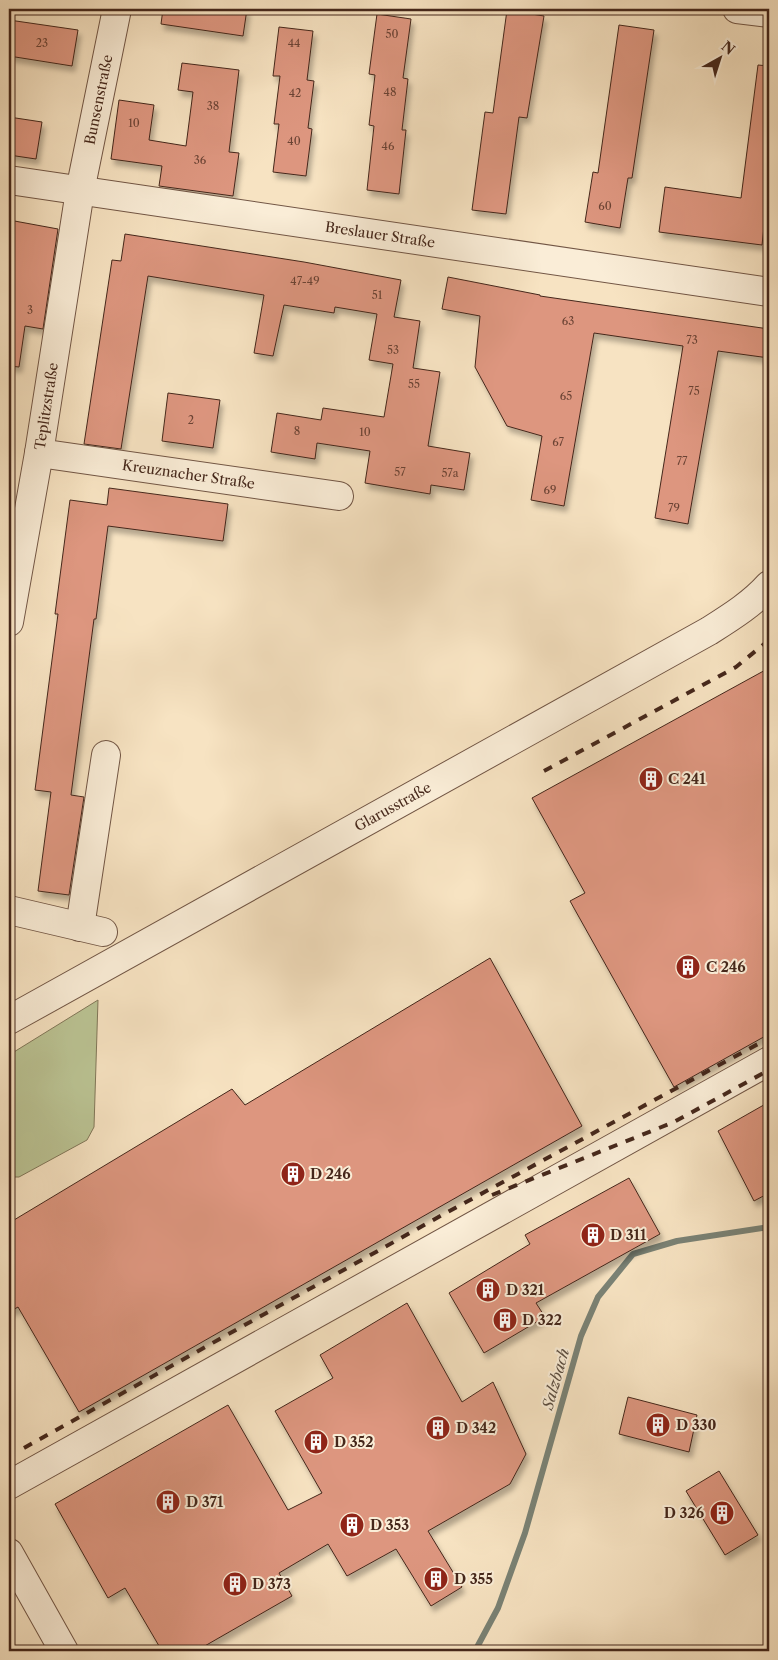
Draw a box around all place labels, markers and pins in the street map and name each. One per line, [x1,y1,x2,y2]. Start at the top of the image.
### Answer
building icon: C 241 [638,766,664,792]
place label: C 241 [668,770,706,788]
building icon: C 246 [675,954,701,980]
place label: C 246 [706,958,746,976]
building icon: D 246 [280,1161,306,1187]
place label: D 246 [310,1165,351,1183]
building icon: D 311 [580,1222,606,1248]
place label: D 311 [610,1226,647,1244]
building icon: D 321 [475,1277,501,1303]
place label: D 321 [506,1281,545,1299]
building icon: D 322 [492,1307,518,1333]
place label: D 322 [522,1311,562,1329]
building icon: D 330 [645,1412,671,1438]
building icon: D 342 [425,1415,451,1441]
place label: D 330 [676,1416,716,1434]
place label: D 342 [456,1419,496,1437]
building icon: D 352 [303,1429,329,1455]
place label: D 352 [334,1433,374,1451]
building icon: D 371 [155,1489,181,1515]
place label: D 371 [186,1493,224,1511]
building icon: D 326 [709,1500,735,1526]
place label: D 326 [664,1504,704,1522]
building icon: D 353 [339,1512,365,1538]
place label: D 353 [370,1516,409,1534]
building icon: D 355 [423,1566,449,1592]
place label: D 355 [454,1570,493,1588]
building icon: D 373 [222,1571,248,1597]
place label: D 373 [252,1575,291,1593]

